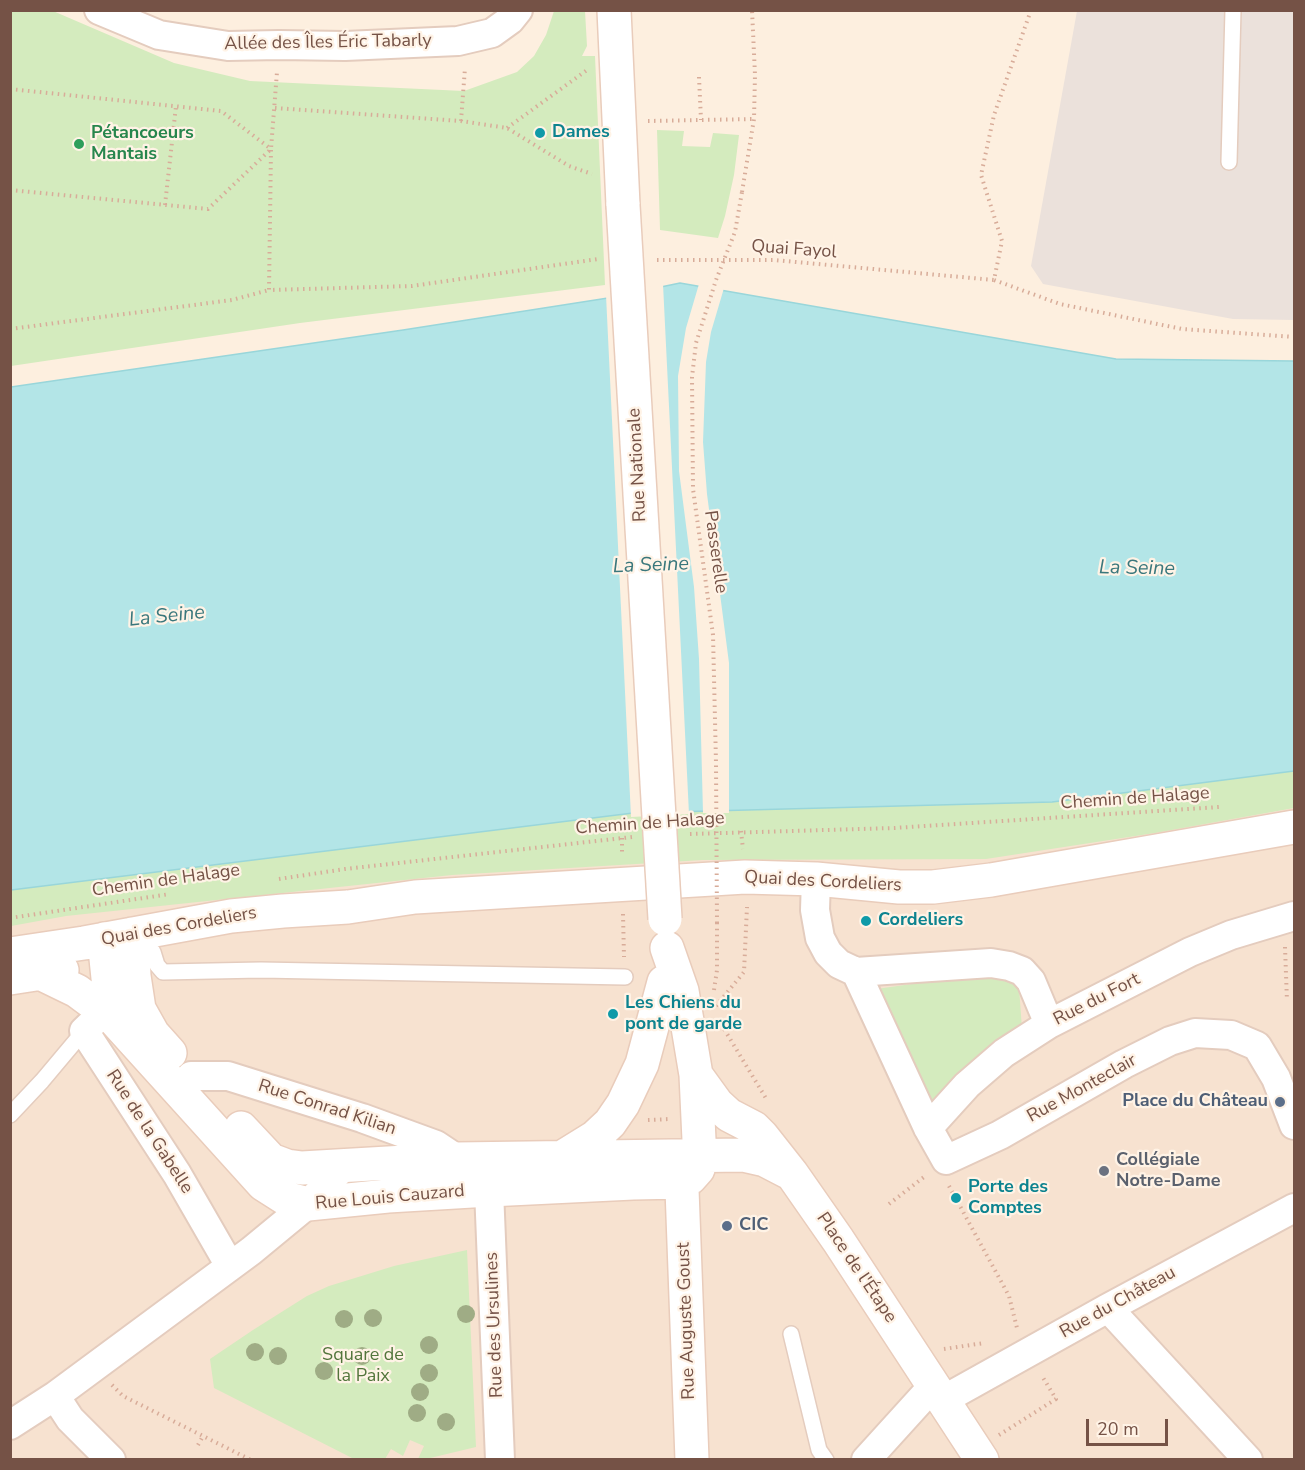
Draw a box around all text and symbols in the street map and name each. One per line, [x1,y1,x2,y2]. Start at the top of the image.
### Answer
street label: Allée des Îles Éric Tabarly [224,30,432,56]
place label: Dames [552,122,610,144]
place label: Pétancoeurs Mantais [91,123,194,166]
marker: Dames [533,126,547,140]
marker: Pétancoeurs Mantais [72,137,86,151]
street label: Quai Fayol [751,236,837,264]
street label: Rue Nationale [624,407,652,523]
street label: Passerelle [698,509,732,595]
water label: La Seine [613,553,689,579]
water label: La Seine [1099,556,1175,582]
water label: La Seine [128,601,206,633]
street label: Chemin de Halage [1060,783,1210,815]
street label: Chemin de Halage [575,808,725,840]
street label: Chemin de Halage [91,860,241,902]
street label: Quai des Cordeliers [744,867,902,897]
street label: Quai des Cordeliers [100,903,258,951]
place label: Cordeliers [878,910,963,932]
marker: Cordeliers [859,914,873,928]
street label: Rue du Fort [1050,969,1144,1031]
place label: Les Chiens du pont de garde [625,993,742,1036]
marker: Les Chiens du pont de garde [606,1007,620,1021]
street label: Rue Monteclair [1024,1050,1140,1128]
street label: Rue de la Gabelle [101,1066,197,1198]
street label: Rue Conrad Kilian [255,1076,399,1140]
place label: Place du Château [1122,1091,1268,1113]
marker: Place du Château [1273,1095,1287,1109]
place label: Collégiale Notre-Dame [1116,1150,1220,1192]
marker: Collégiale Notre-Dame [1097,1164,1111,1178]
place label: Porte des Comptes [968,1177,1048,1220]
street label: Rue Louis Cauzard [315,1181,465,1215]
marker: Porte des Comptes [949,1191,963,1205]
street label: Place de l'Étape [811,1209,901,1327]
place label: CIC [739,1215,769,1237]
marker: CIC [720,1219,734,1233]
street label: Rue Auguste Goust [673,1242,701,1400]
street label: Rue des Ursulines [482,1252,508,1398]
street label: Rue du Château [1056,1262,1180,1344]
park label: Square de la Paix [322,1345,404,1388]
scale bar [1089,1407,1172,1445]
text: 20 m [1097,1417,1139,1441]

